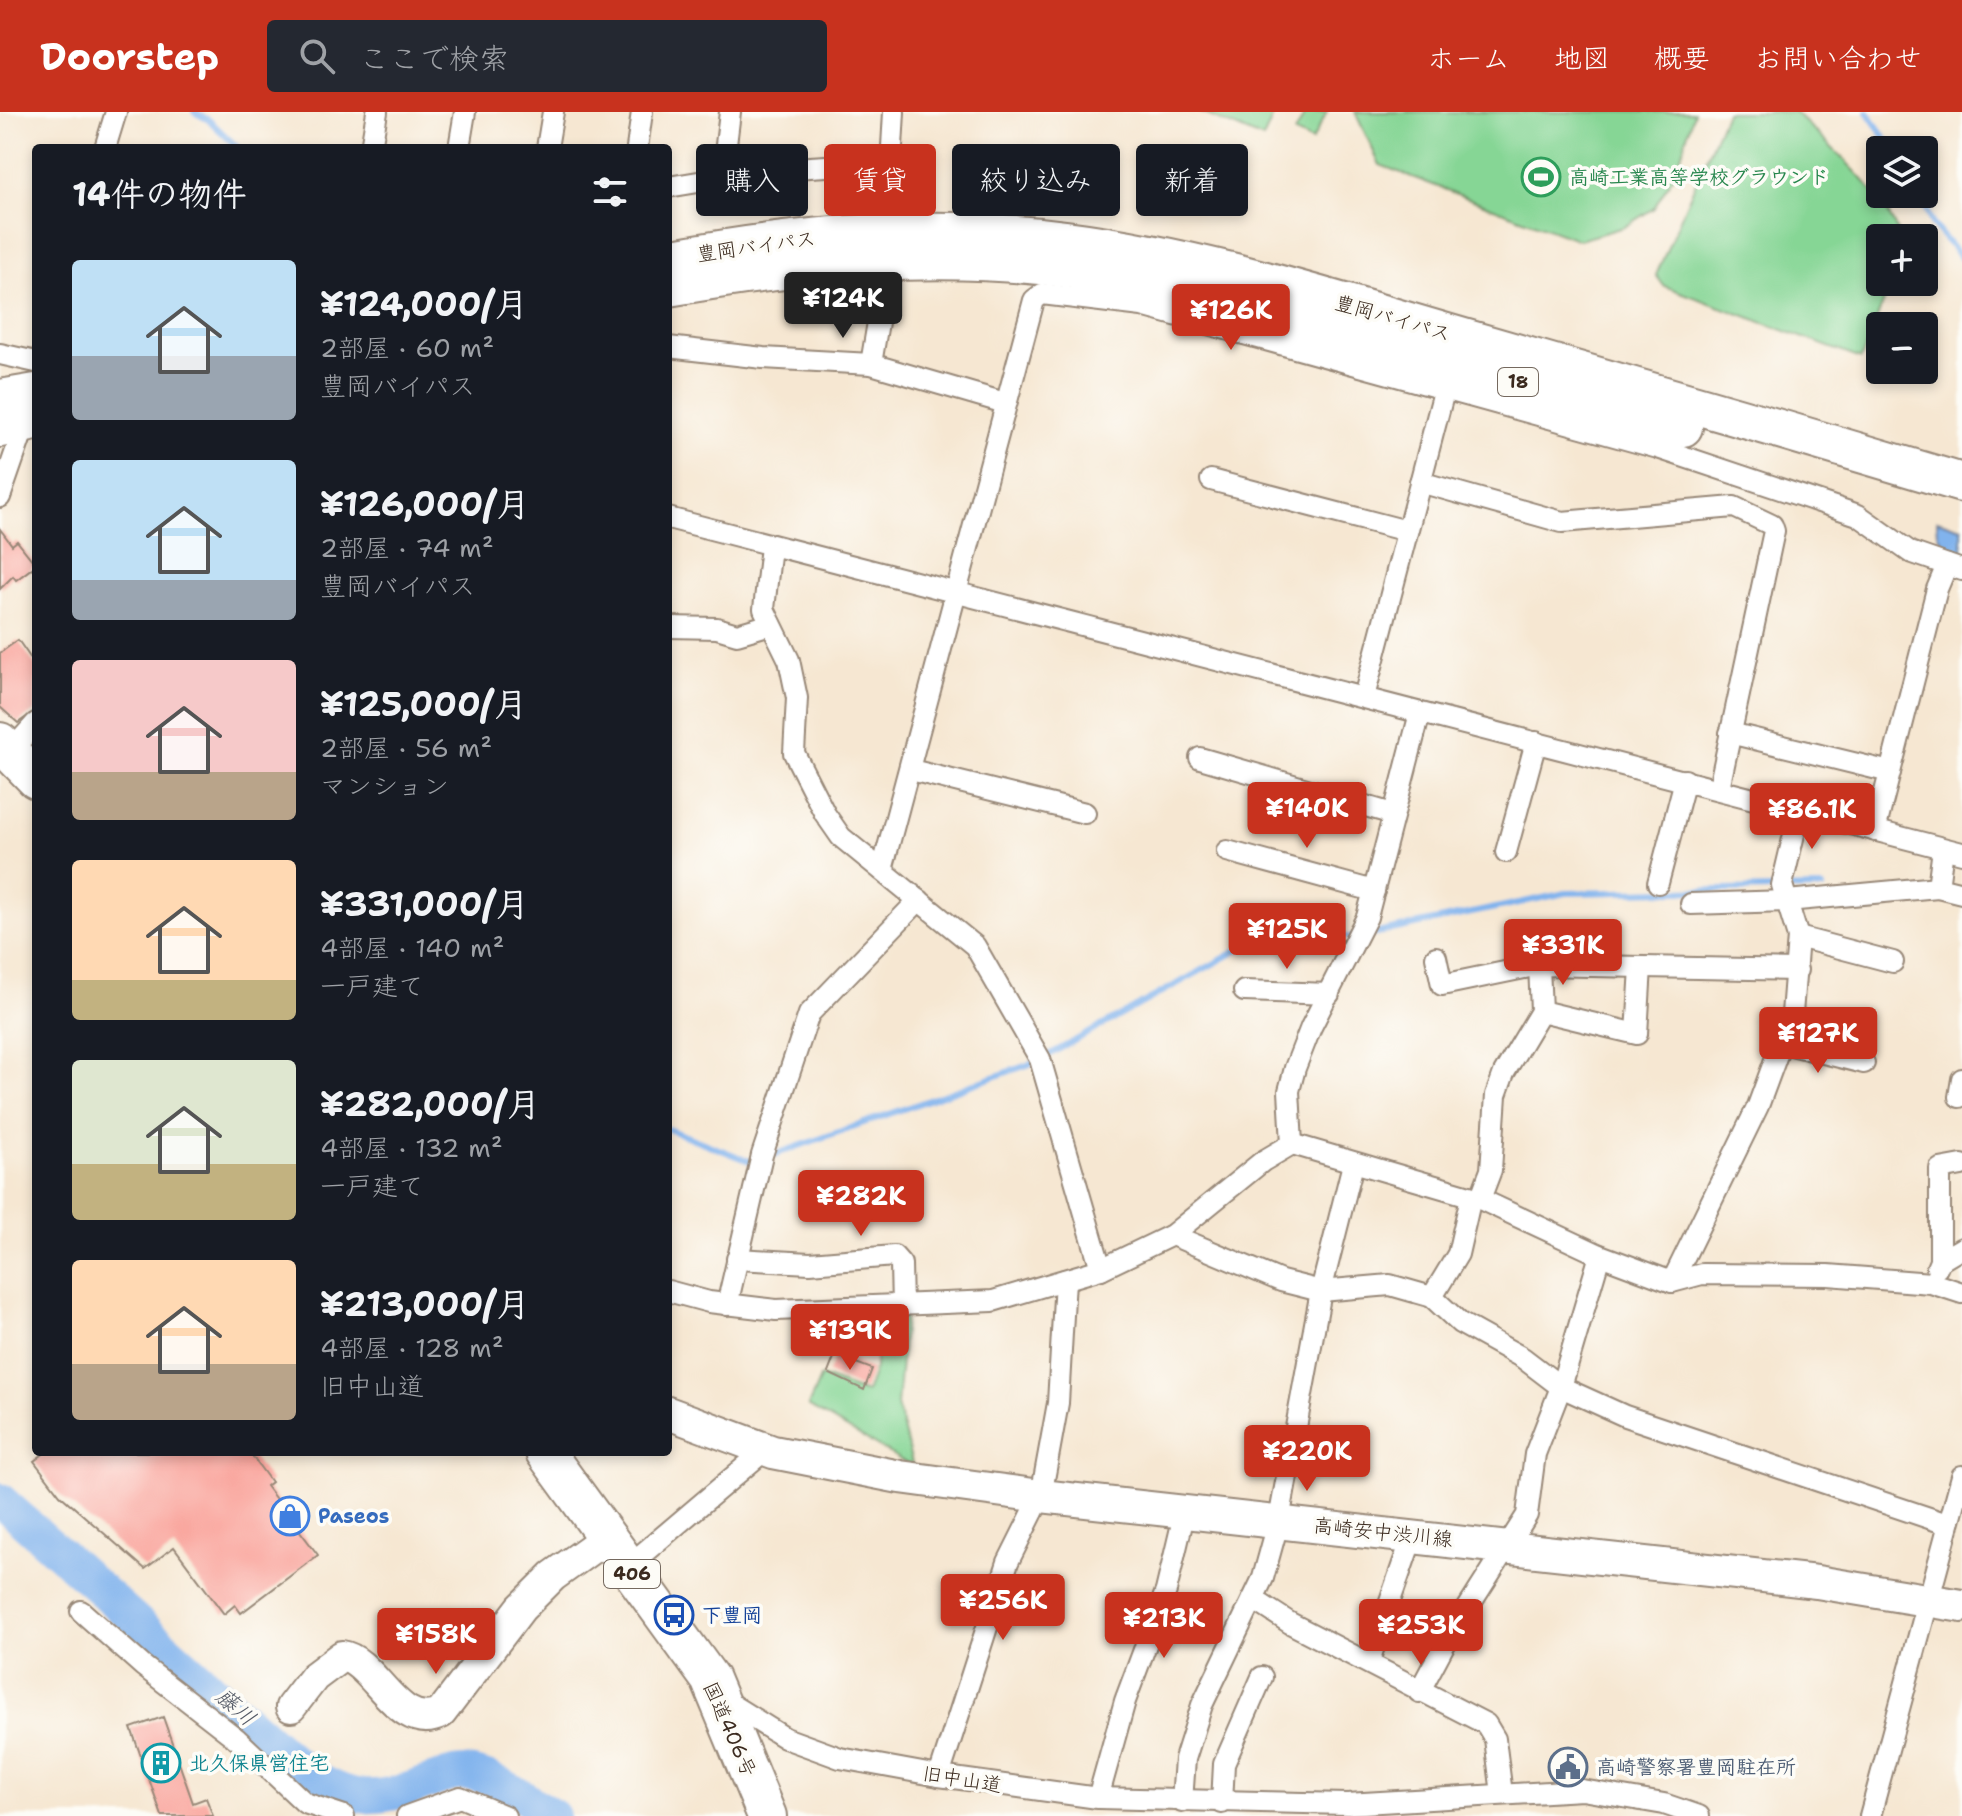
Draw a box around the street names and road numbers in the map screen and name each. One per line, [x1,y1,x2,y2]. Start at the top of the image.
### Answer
street label: 豊岡バイパス [695,225,817,267]
street label: 豊岡バイパス [1332,289,1454,347]
road number: 18 [1498,368,1538,396]
street label: 高崎安中渋川線 [1312,1512,1454,1552]
road number: 406 [604,1560,660,1588]
street label: 国道406号 [697,1677,763,1781]
street label: 旧中山道 [920,1760,1004,1798]

